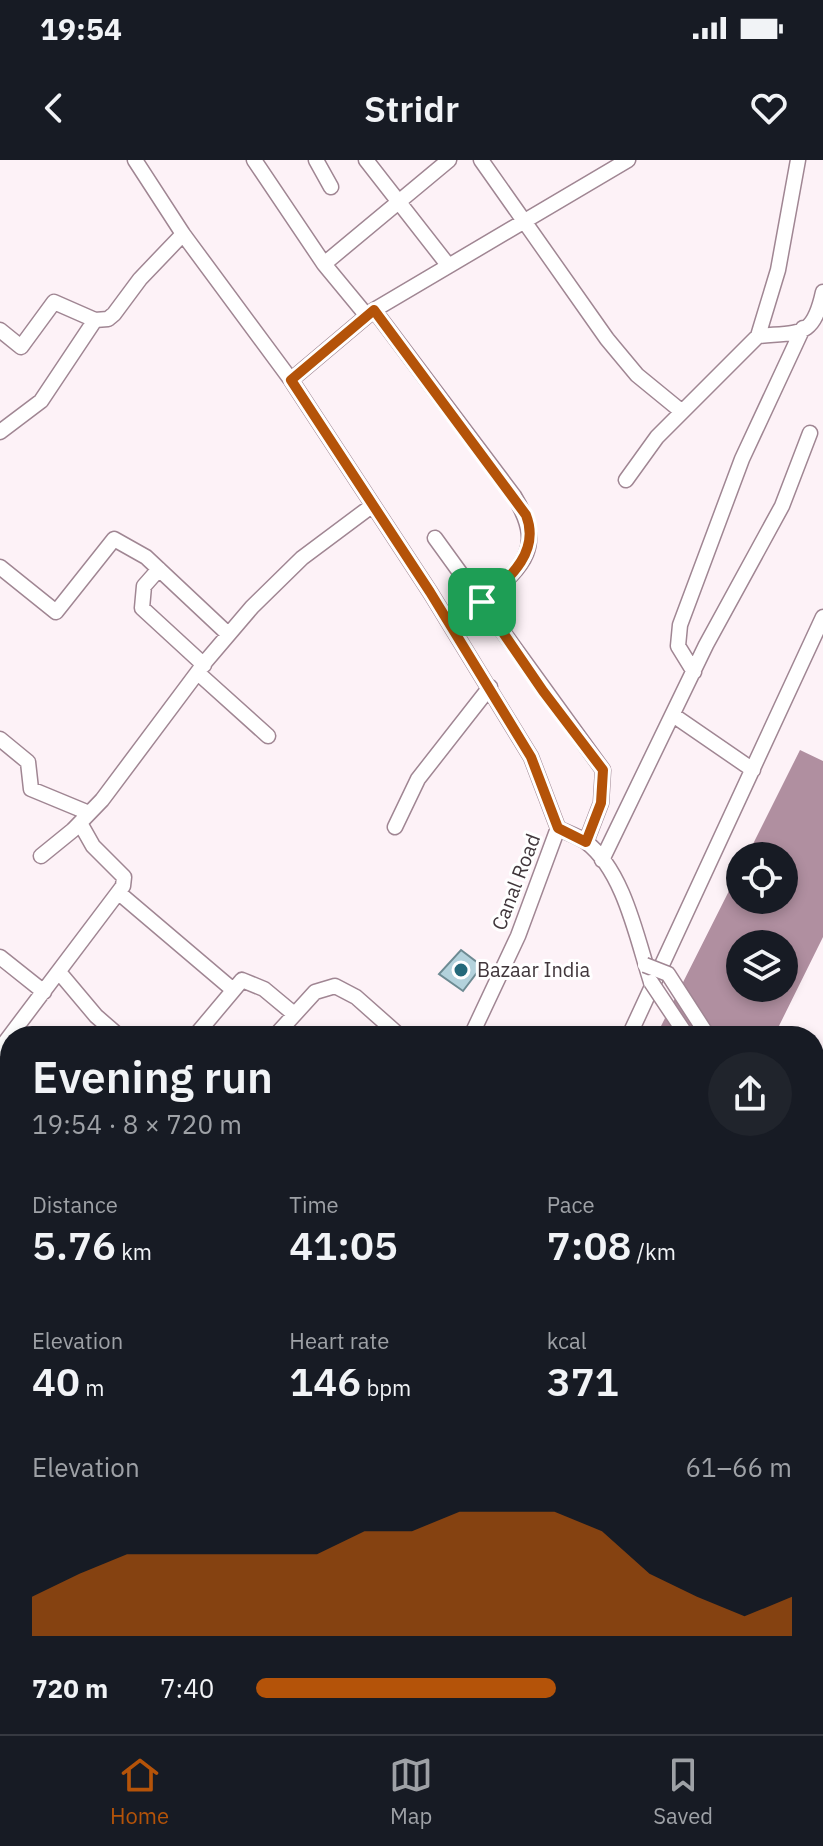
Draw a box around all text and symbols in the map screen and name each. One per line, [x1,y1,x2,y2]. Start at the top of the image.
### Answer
text: 19:54 [40,9,122,48]
text: Stridr [364,85,459,132]
icon: back [32,86,76,130]
icon: heart [747,86,791,130]
pin [448,568,516,636]
icon: arrive [460,580,504,624]
street label: Canal Road [485,830,546,934]
map controls [726,842,798,1002]
button: locate [726,842,798,914]
button: layers [726,930,798,1002]
place label: Bazaar India [477,956,590,983]
marker: Bazaar India [452,961,470,979]
text: Evening run [32,1048,273,1105]
button: share [708,1052,792,1136]
text: 19:54 · 8 × 720 m [32,1107,242,1141]
text: Distance [32,1190,118,1219]
text: Time [289,1190,339,1219]
text: Pace [547,1190,595,1219]
text: 5.76 [32,1219,116,1271]
text: 41:05 [289,1219,398,1271]
text: 7:08 [547,1219,631,1271]
text: km [116,1237,152,1266]
text: /km [631,1237,676,1266]
text: Elevation [32,1326,123,1355]
text: Heart rate [289,1326,389,1355]
text: kcal [547,1326,587,1355]
text: 40 [32,1355,80,1407]
text: 146 [289,1355,361,1407]
text: 371 [547,1355,619,1407]
text: m [80,1373,104,1402]
text: bpm [361,1373,411,1402]
text: Elevation [32,1450,140,1484]
text: 61–66 m [685,1450,792,1484]
text: 720 m [32,1671,108,1705]
text: 7:40 [160,1671,214,1705]
tab: Home [110,1753,169,1830]
tab: Map [389,1753,433,1830]
tab: Saved [653,1753,713,1830]

